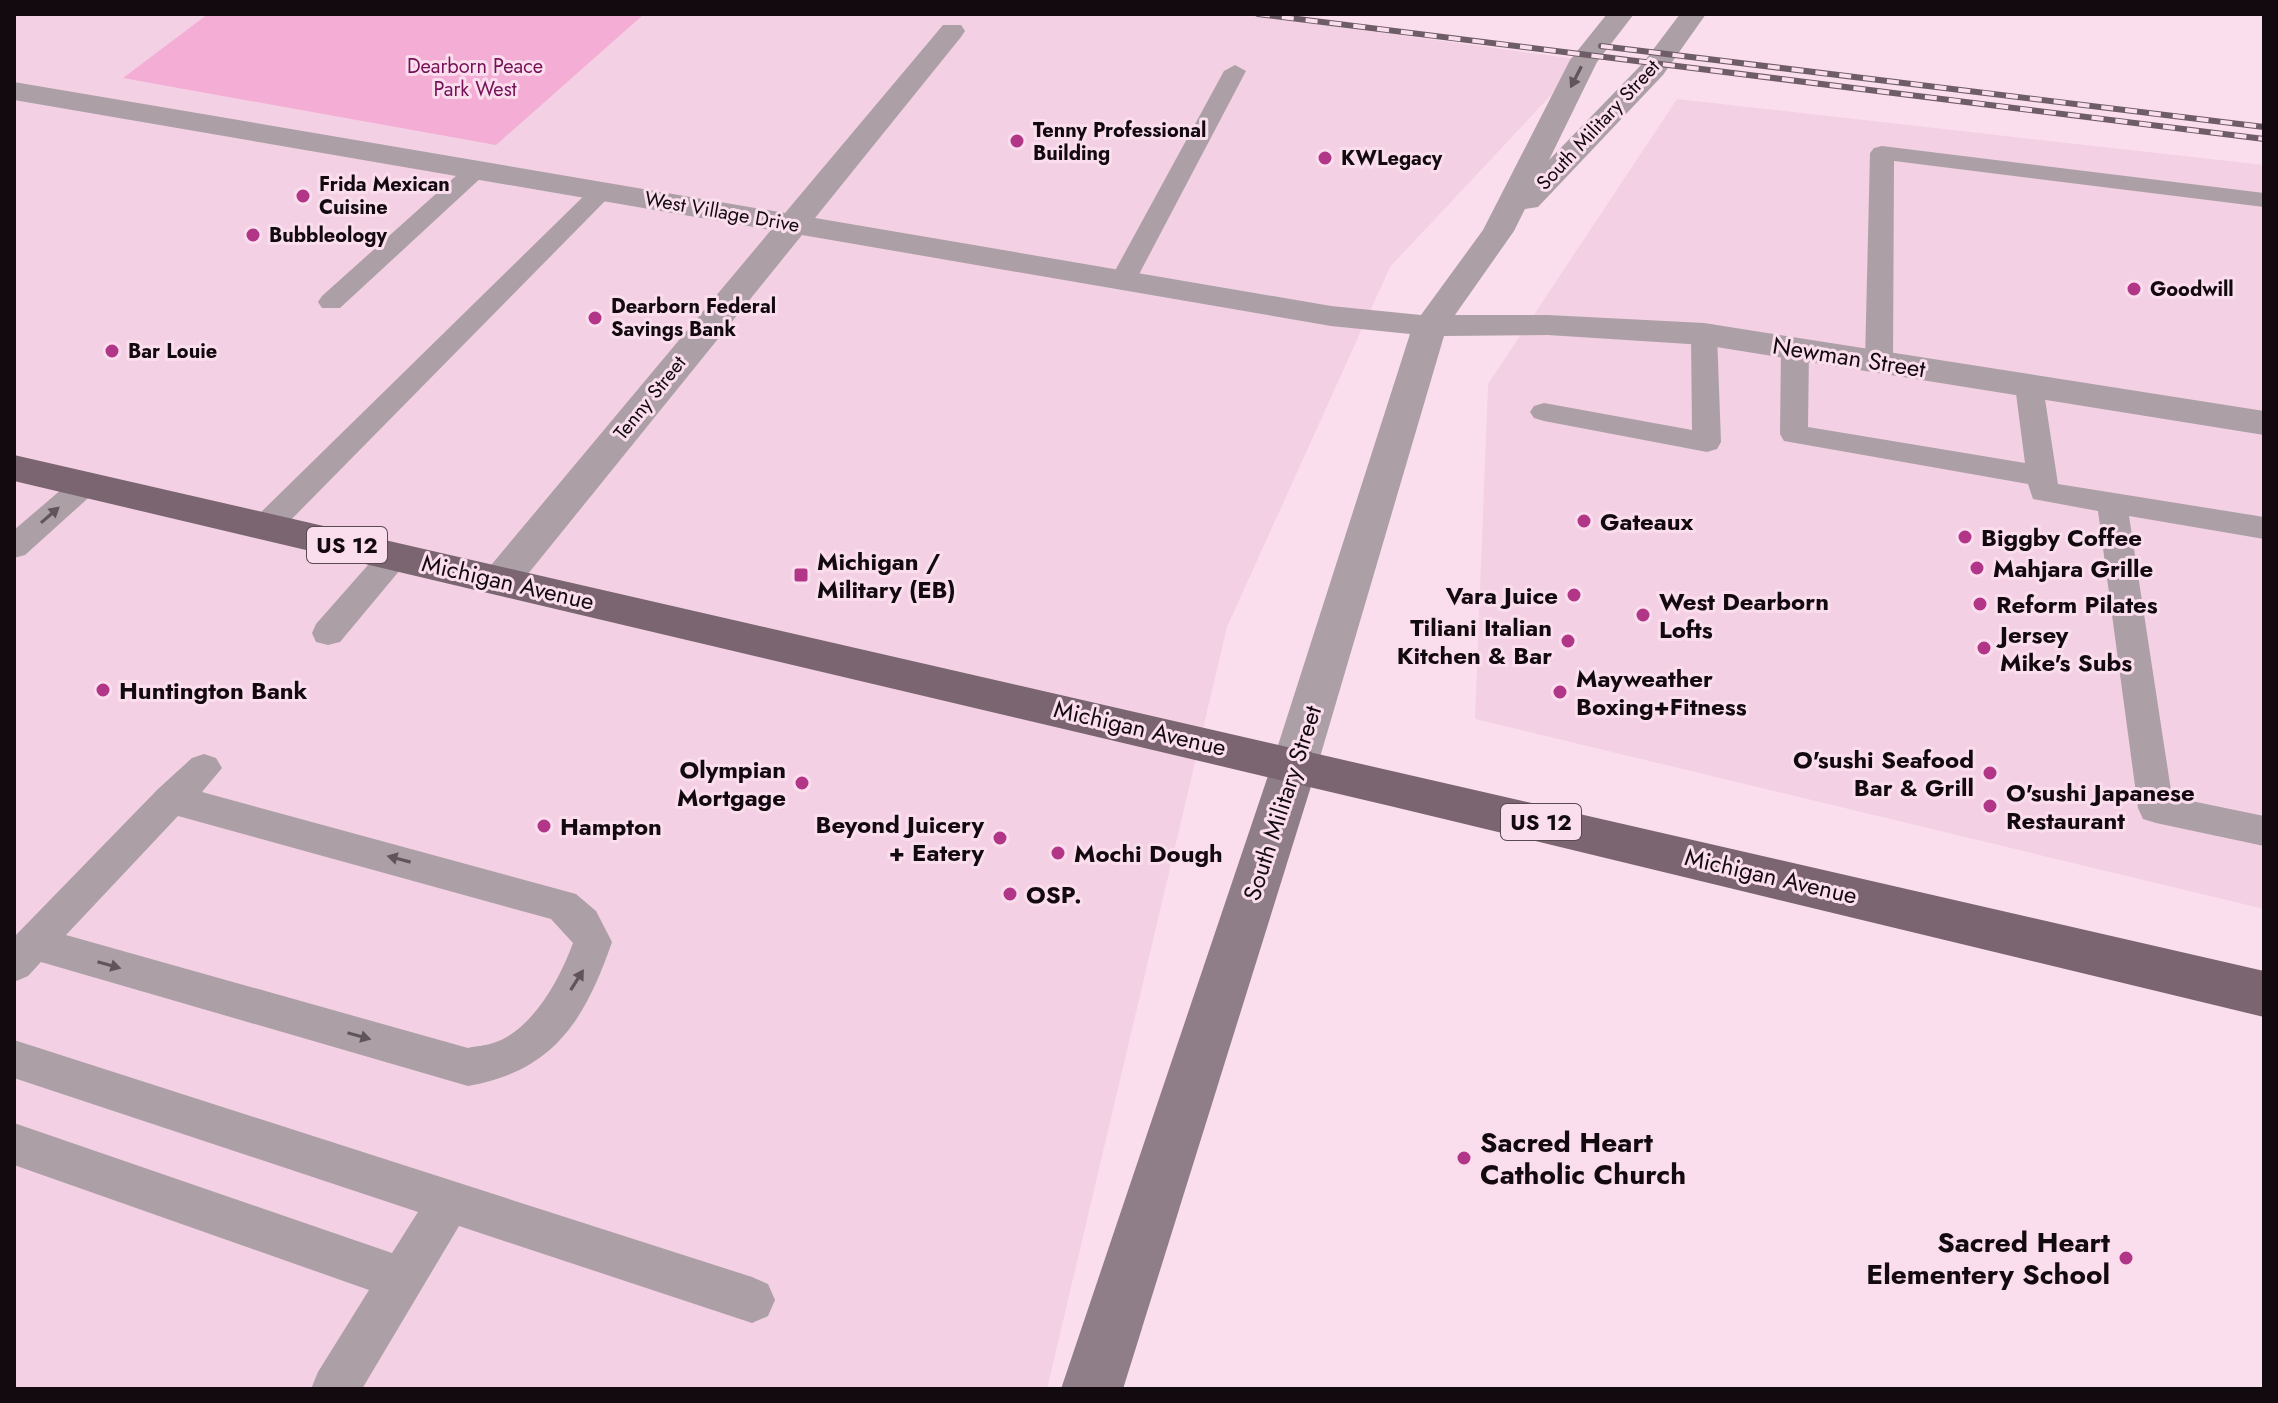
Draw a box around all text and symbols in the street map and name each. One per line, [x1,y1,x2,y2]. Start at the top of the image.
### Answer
park label: Dearborn Peace Park West [407,52,543,104]
street label: South Military Street [1530,53,1666,197]
one-way arrow [1569,65,1582,88]
place label: Tenny Professional Building [1033,116,1206,168]
marker: Tenny Professional Building [1008,132,1026,150]
place label: KWLegacy [1341,144,1443,173]
marker: KWLegacy [1316,149,1334,167]
place label: Frida Mexican Cuisine [319,170,450,222]
street label: West Village Drive [642,184,802,240]
marker: Frida Mexican Cuisine [294,187,312,205]
place label: Bubbleology [269,221,388,250]
marker: Bubbleology [244,226,262,244]
place label: Goodwill [2150,275,2234,304]
marker: Goodwill [2125,280,2143,298]
place label: Dearborn Federal Savings Bank [611,292,776,344]
marker: Dearborn Federal Savings Bank [586,309,604,327]
street label: Newman Street [1770,328,1928,386]
place label: Bar Louie [128,337,217,366]
marker: Bar Louie [103,342,121,360]
street label: Tenny Street [607,349,693,446]
place label: Gateaux [1600,504,1694,539]
one-way arrow [40,507,59,525]
marker: Gateaux [1575,512,1593,530]
place label: Biggby Coffee [1981,520,2142,555]
road number: US 12 [307,527,387,563]
marker: Biggby Coffee [1956,528,1974,546]
place label: Michigan / Military (EB) [817,544,956,607]
street label: Michigan Avenue [418,545,598,619]
place label: Mahjara Grille [1993,551,2153,586]
marker: Mahjara Grille [1968,559,1986,577]
marker: Michigan / Military (EB) [792,566,810,584]
place label: Vara Juice [1445,578,1558,613]
place label: West Dearborn Lofts [1659,584,1829,647]
marker: Vara Juice [1565,586,1583,604]
place label: Reform Pilates [1996,587,2158,622]
marker: Reform Pilates [1971,595,1989,613]
marker: West Dearborn Lofts [1634,606,1652,624]
place label: Tiliani Italian Kitchen & Bar [1397,610,1552,673]
place label: Jersey Mike's Subs [1996,617,2132,680]
marker: Tiliani Italian Kitchen & Bar [1559,632,1577,650]
marker: Jersey Mike's Subs [1975,639,1993,657]
place label: Mayweather Boxing+Fitness [1576,661,1747,724]
place label: Huntington Bank [119,673,308,708]
marker: Huntington Bank [94,681,112,699]
marker: Mayweather Boxing+Fitness [1551,683,1569,701]
street label: Michigan Avenue [1050,691,1230,765]
street label: South Military Street [1234,701,1330,905]
place label: O'sushi Seafood Bar & Grill [1793,742,1974,805]
place label: Olympian Mortgage [677,752,786,815]
marker: O'sushi Seafood Bar & Grill [1981,764,1999,782]
marker: Olympian Mortgage [793,774,811,792]
place label: O'sushi Japanese Restaurant [2006,775,2195,838]
marker: O'sushi Japanese Restaurant [1981,797,1999,815]
road number: US 12 [1501,804,1581,840]
place label: Beyond Juicery + Eatery [816,807,984,870]
place label: Hampton [560,809,662,844]
marker: Hampton [535,817,553,835]
marker: Beyond Juicery + Eatery [991,829,1009,847]
place label: Mochi Dough [1074,836,1223,871]
street label: Michigan Avenue [1681,839,1861,913]
marker: Mochi Dough [1049,844,1067,862]
one-way arrow [386,853,411,865]
place label: OSP. [1026,877,1082,912]
marker: OSP. [1001,885,1019,903]
one-way arrow [97,959,121,972]
one-way arrow [570,969,584,991]
one-way arrow [347,1030,371,1043]
place label: Sacred Heart Catholic Church [1480,1122,1686,1195]
marker: Sacred Heart Catholic Church [1455,1149,1473,1167]
place label: Sacred Heart Elementery School [1866,1222,2110,1295]
marker: Sacred Heart Elementery School [2117,1249,2135,1267]

